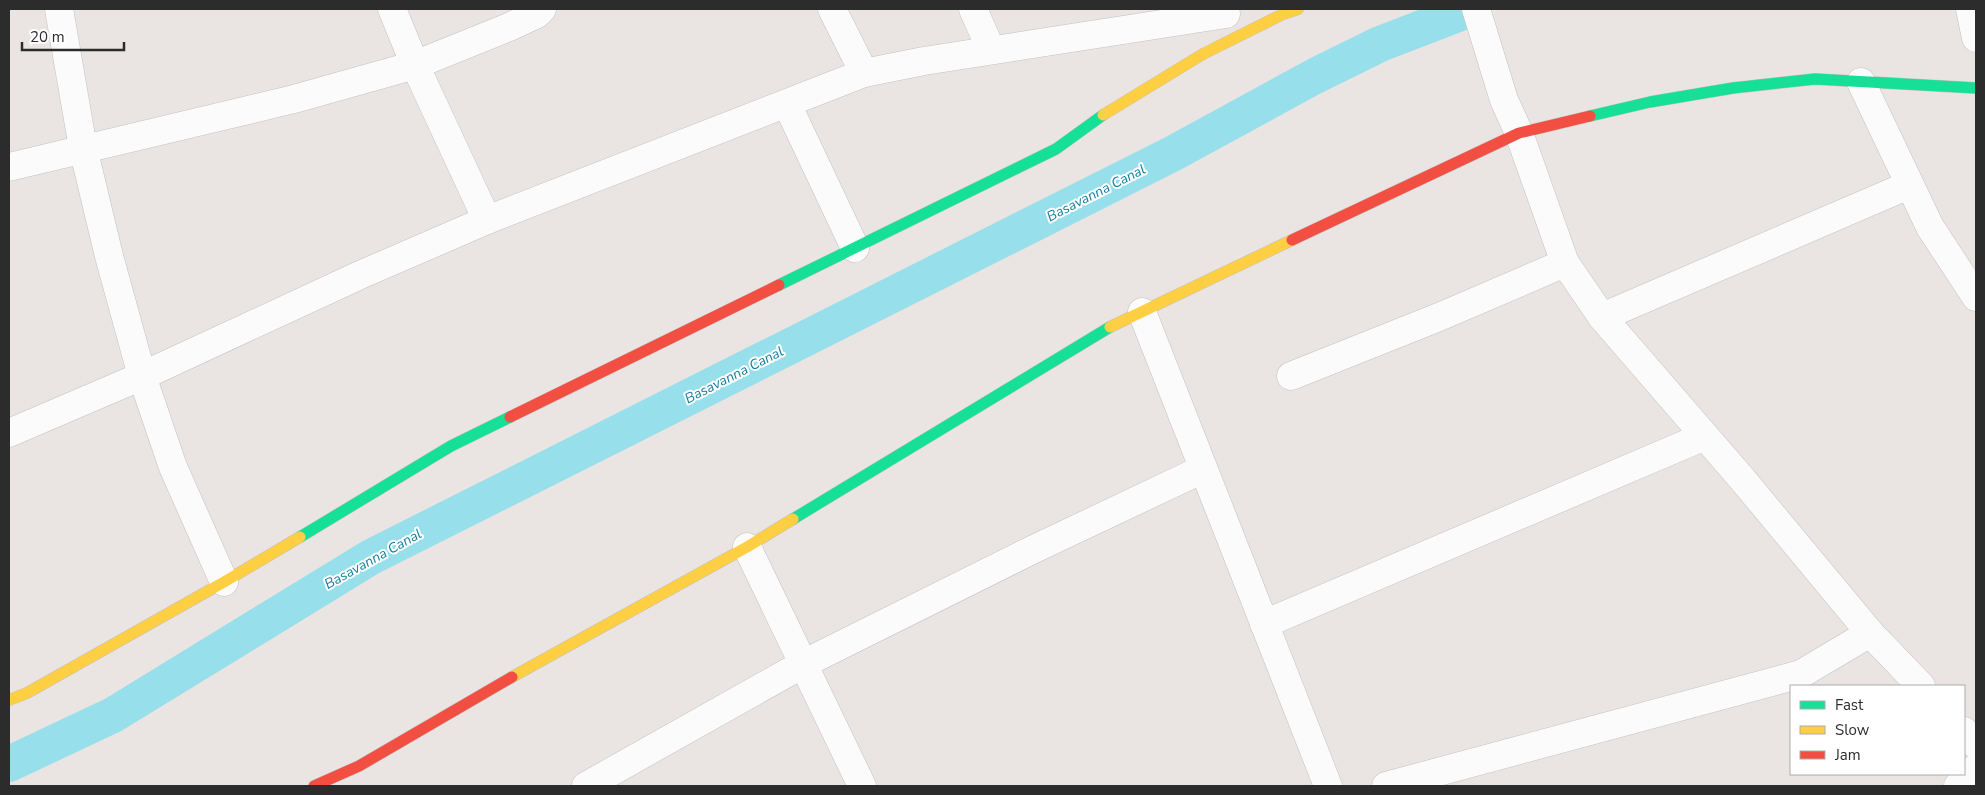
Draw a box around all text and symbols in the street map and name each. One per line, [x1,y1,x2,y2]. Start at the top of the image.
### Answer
scale bar [22,20,125,52]
text: 20 m [30,27,65,47]
water label: Basavanna Canal [1043,160,1149,226]
water label: Basavanna Canal [681,342,787,408]
water label: Basavanna Canal [321,524,425,594]
legend [1790,685,1965,775]
text: Fast [1835,695,1864,715]
text: Slow [1835,720,1870,740]
text: Jam [1834,745,1861,765]

